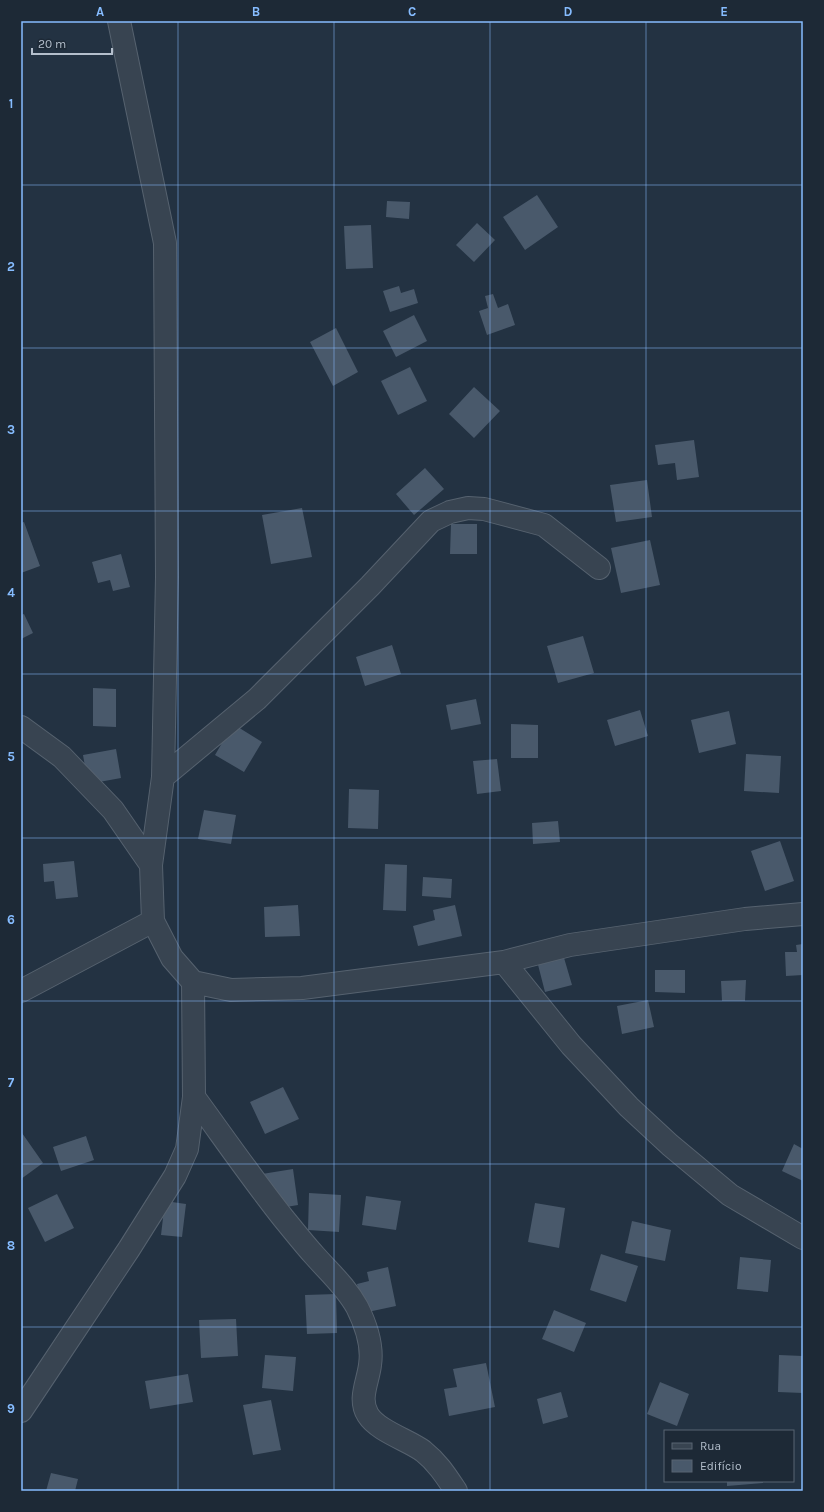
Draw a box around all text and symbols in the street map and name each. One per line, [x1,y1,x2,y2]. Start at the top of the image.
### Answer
text: A [96,4,104,19]
text: B [252,4,260,19]
text: C [408,4,416,19]
text: D [564,4,573,19]
text: E [720,4,728,19]
scale bar [32,30,112,56]
text: 20 m [38,37,66,51]
text: 1 [9,96,13,111]
text: 2 [7,259,15,274]
text: 3 [7,422,15,437]
text: 4 [7,585,15,600]
text: 5 [7,749,15,764]
text: 6 [7,912,15,927]
text: 7 [8,1075,15,1090]
text: 8 [7,1238,15,1253]
text: 9 [7,1401,15,1416]
legend [664,1430,794,1482]
text: Rua [700,1439,721,1453]
text: Edifício [700,1459,741,1473]

